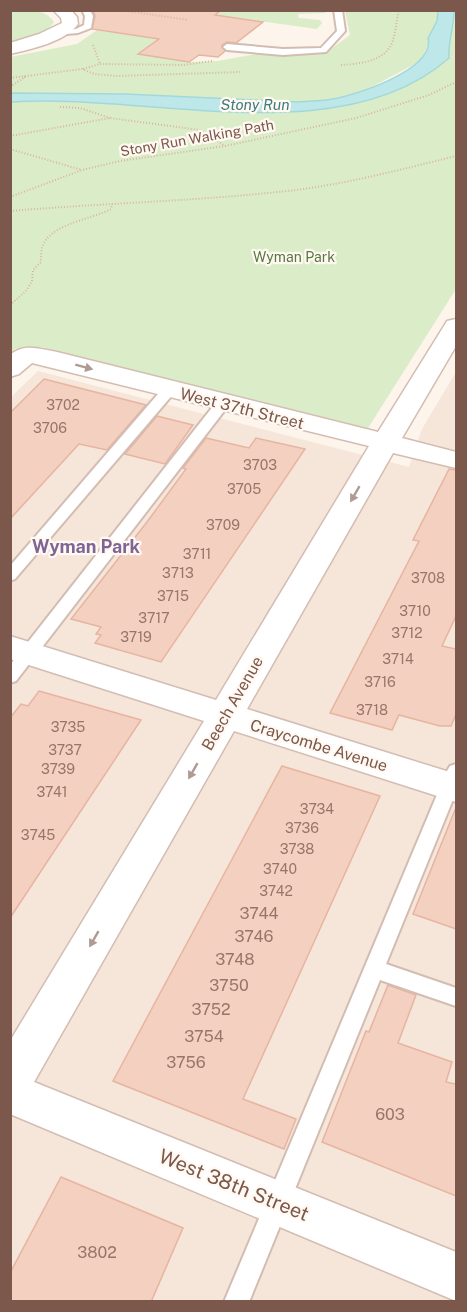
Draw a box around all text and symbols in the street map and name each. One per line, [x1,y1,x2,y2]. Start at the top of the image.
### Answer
water label: Stony Run [220,96,290,113]
street label: Stony Run Walking Path [119,117,275,159]
park label: Wyman Park [253,249,335,265]
one-way arrow [75,363,93,373]
street label: West 37th Street [178,384,306,433]
house number: 3702 [46,397,80,413]
house number: 3706 [33,420,67,436]
house number: 3703 [243,457,277,473]
house number: 3705 [227,481,261,497]
one-way arrow [350,486,360,503]
house number: 3709 [206,517,240,533]
district label: Wyman Park [32,536,141,557]
house number: 3711 [183,546,211,562]
house number: 3713 [162,565,194,581]
house number: 3708 [411,570,445,586]
house number: 3715 [157,588,189,604]
house number: 3710 [399,603,431,619]
house number: 3717 [138,610,170,626]
house number: 3712 [391,625,423,641]
house number: 3719 [120,629,152,645]
house number: 3714 [382,651,414,667]
street label: Beech Avenue [198,653,267,754]
house number: 3716 [364,674,396,690]
house number: 3718 [356,702,388,718]
street label: Craycombe Avenue [248,716,390,775]
house number: 3735 [51,719,85,735]
house number: 3737 [48,742,82,758]
house number: 3739 [41,761,75,777]
one-way arrow [187,763,198,779]
house number: 3741 [36,784,68,800]
house number: 3734 [300,801,334,817]
house number: 3736 [285,820,319,836]
house number: 3745 [21,827,55,843]
house number: 3738 [280,841,314,857]
house number: 3740 [263,861,297,877]
house number: 3742 [259,883,293,899]
house number: 3744 [239,904,279,923]
house number: 3746 [235,927,274,946]
one-way arrow [89,931,100,947]
house number: 3748 [215,950,255,969]
house number: 3750 [209,976,249,995]
house number: 3752 [191,1000,231,1019]
house number: 3754 [184,1027,224,1046]
house number: 3756 [166,1053,206,1072]
house number: 603 [375,1105,405,1124]
street label: West 38th Street [155,1144,313,1226]
house number: 3802 [77,1243,117,1262]

